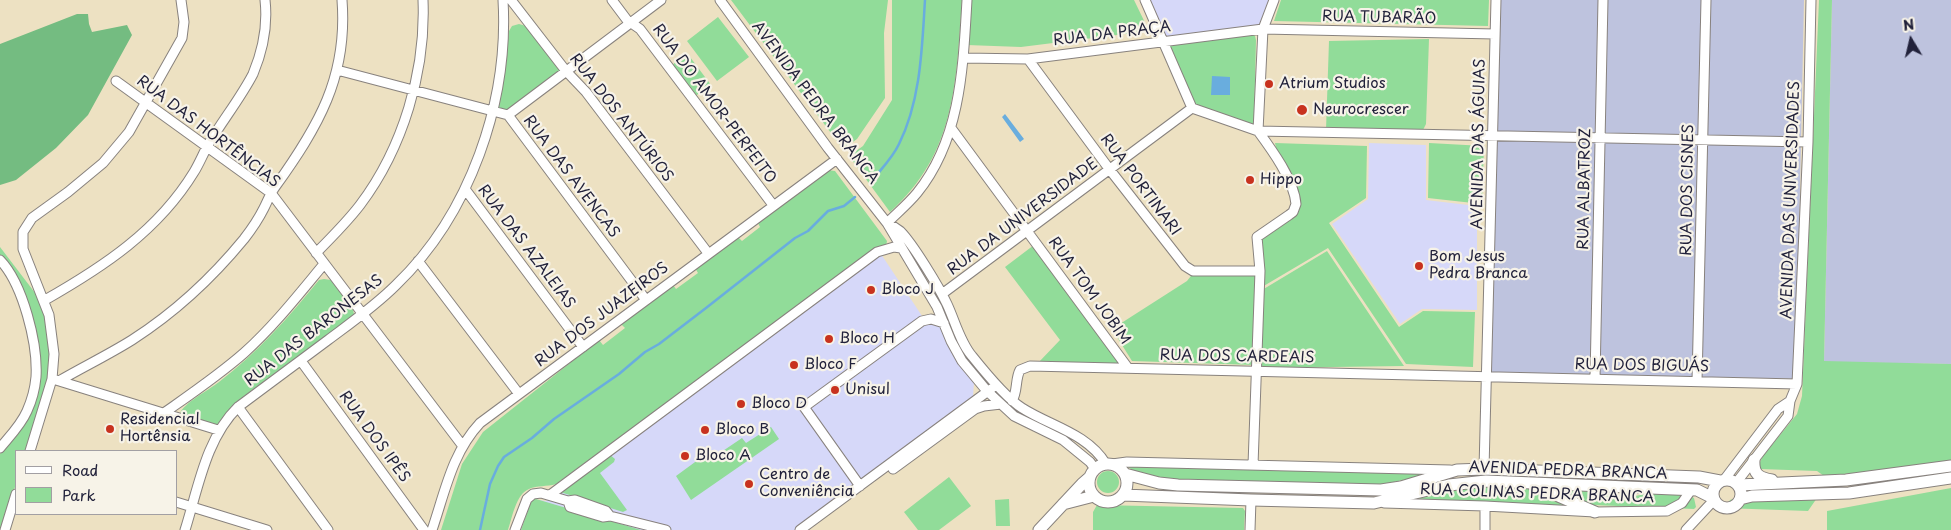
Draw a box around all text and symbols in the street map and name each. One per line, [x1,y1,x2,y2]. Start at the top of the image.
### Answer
street label: RUA TUBARÃO [1322,8,1436,28]
text: N [1901,13,1916,36]
north arrow [1886,15,1936,65]
street label: AVENIDA PEDRA BRANCA [748,18,882,188]
street label: RUA DA PRAÇA [1052,18,1172,50]
street label: RUA DO AMOR-PERFEITO [648,21,780,187]
street label: RUA DOS ANTÚRIOS [565,50,677,186]
street label: AVENIDA DAS ÁGUIAS [1469,58,1489,230]
street label: RUA DAS HORTÊNCIAS [133,72,283,192]
place label: Atrium Studios [1279,75,1385,93]
marker: Atrium Studios [1263,78,1275,90]
street label: AVENIDA DAS UNIVERSIDADES [1778,81,1804,319]
place label: Neurocrescer [1313,101,1409,119]
marker: Neurocrescer [1295,103,1309,117]
street label: RUA DAS AVENCAS [519,112,623,242]
street label: RUA DOS CISNES [1678,124,1698,256]
street label: RUA ALBATROZ [1575,128,1595,250]
street label: RUA PORTINARI [1096,131,1184,239]
street label: RUA DA UNIVERSIDADE [944,155,1102,279]
place label: Hippo [1260,171,1302,189]
marker: Hippo [1244,174,1256,186]
street label: RUA DAS AZALEIAS [474,182,578,312]
street label: RUA TOM JOBIM [1044,234,1134,348]
place label: Bom Jesus Pedra Branca [1429,248,1527,283]
street label: RUA DOS JUAZEIROS [532,259,672,371]
marker: Bom Jesus Pedra Branca [1413,260,1425,272]
street label: RUA DAS BARONESAS [241,272,387,390]
place label: Bloco J [881,281,934,299]
marker: Bloco J [865,284,877,296]
place label: Bloco H [839,330,895,348]
marker: Bloco H [823,333,835,345]
street label: RUA DOS CARDEAIS [1159,347,1315,367]
place label: Bloco F [804,356,857,374]
street label: RUA DOS BIGUÁS [1574,356,1710,376]
marker: Bloco F [788,359,800,371]
place label: Unisul [845,381,890,399]
marker: Unisul [829,384,841,396]
street label: RUA DOS IPÊS [335,388,413,486]
place label: Bloco D [751,395,807,413]
marker: Bloco D [735,398,747,410]
place label: Residencial Hortênsia [120,411,200,446]
place label: Bloco B [715,421,769,439]
marker: Residencial Hortênsia [104,423,116,435]
marker: Bloco B [699,424,711,436]
place label: Bloco A [695,447,751,465]
legend [15,450,178,515]
marker: Bloco A [679,450,691,462]
text: Road [62,458,98,481]
street label: AVENIDA PEDRA BRANCA [1468,459,1668,483]
place label: Centro de Conveniência [759,466,854,501]
marker: Centro de Conveniência [743,478,755,490]
street label: RUA COLINAS PEDRA BRANCA [1420,481,1654,507]
text: Park [62,483,96,506]

